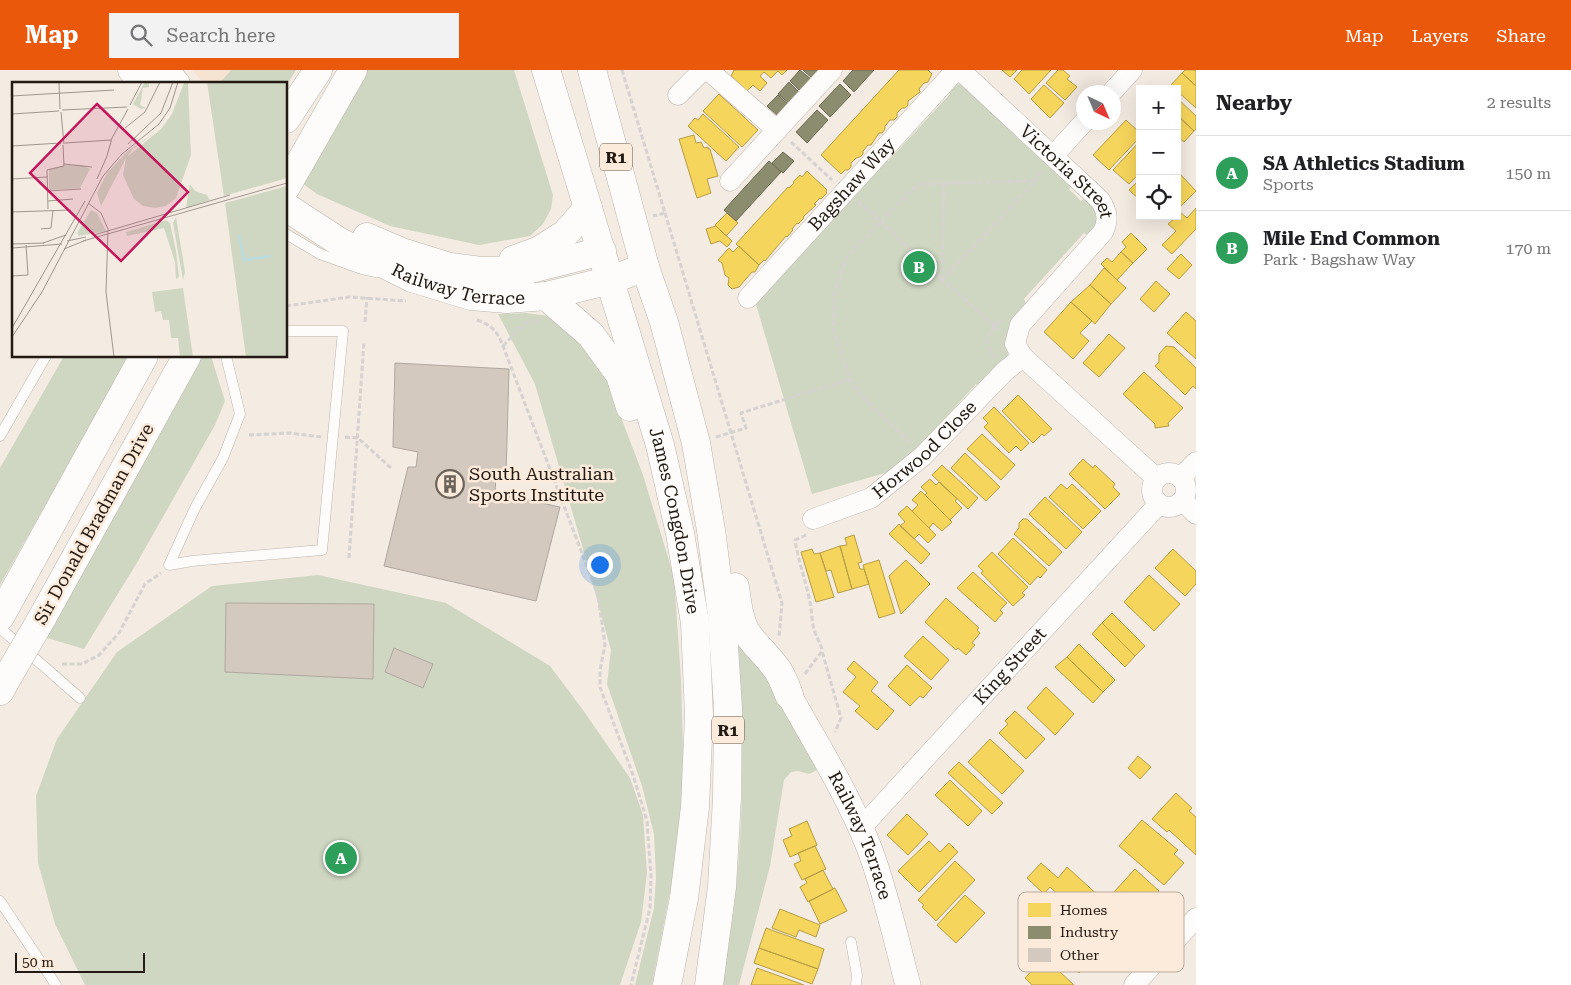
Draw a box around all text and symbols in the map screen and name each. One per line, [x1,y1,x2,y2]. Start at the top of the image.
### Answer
search box [109,13,459,58]
text: Map [25,21,79,49]
icon: search [127,21,155,49]
text: Search here [167,24,275,47]
text: Map [1345,25,1384,46]
text: Layers [1412,25,1468,46]
text: Share [1496,25,1546,46]
inset map [12,82,288,358]
north arrow [1076,85,1121,130]
map controls [1136,85,1181,220]
button: + [1136,85,1181,130]
text: Nearby [1216,91,1292,115]
text: 2 results [1487,93,1551,112]
street label: Victoria Street [1016,120,1118,220]
button: − [1136,130,1181,175]
street label: Bagshaw Way [804,133,899,235]
road number: R1 [600,144,632,170]
text: SA Athletics Stadium [1263,152,1465,175]
text: A [1226,164,1238,183]
text: 150 m [1505,164,1551,183]
button: locate [1136,175,1181,220]
text: Sports [1263,175,1314,194]
text: Mile End Common [1263,227,1440,250]
text: B [1226,239,1238,258]
text: 170 m [1505,239,1551,258]
pin: B [903,248,935,286]
text: Park · Bagshaw Way [1263,250,1416,269]
street label: Railway Terrace [388,258,526,309]
street label: Horwood Close [868,396,981,503]
street label: Sir Donald Bradman Drive [29,419,158,628]
street label: James Congdon Drive [645,425,704,616]
place label: South Australian Sports Institute [469,463,615,505]
building icon: South Australian Sports Institute [435,469,465,499]
your location [587,552,613,578]
street label: King Street [969,623,1050,709]
road number: R1 [712,716,744,744]
street label: Railway Terrace [824,767,896,902]
pin: A [325,839,357,877]
legend [1018,892,1184,972]
text: Homes [1060,902,1108,918]
text: Industry [1060,924,1119,940]
text: Other [1060,947,1099,963]
scale bar [15,950,145,973]
text: 50 m [22,954,54,970]

